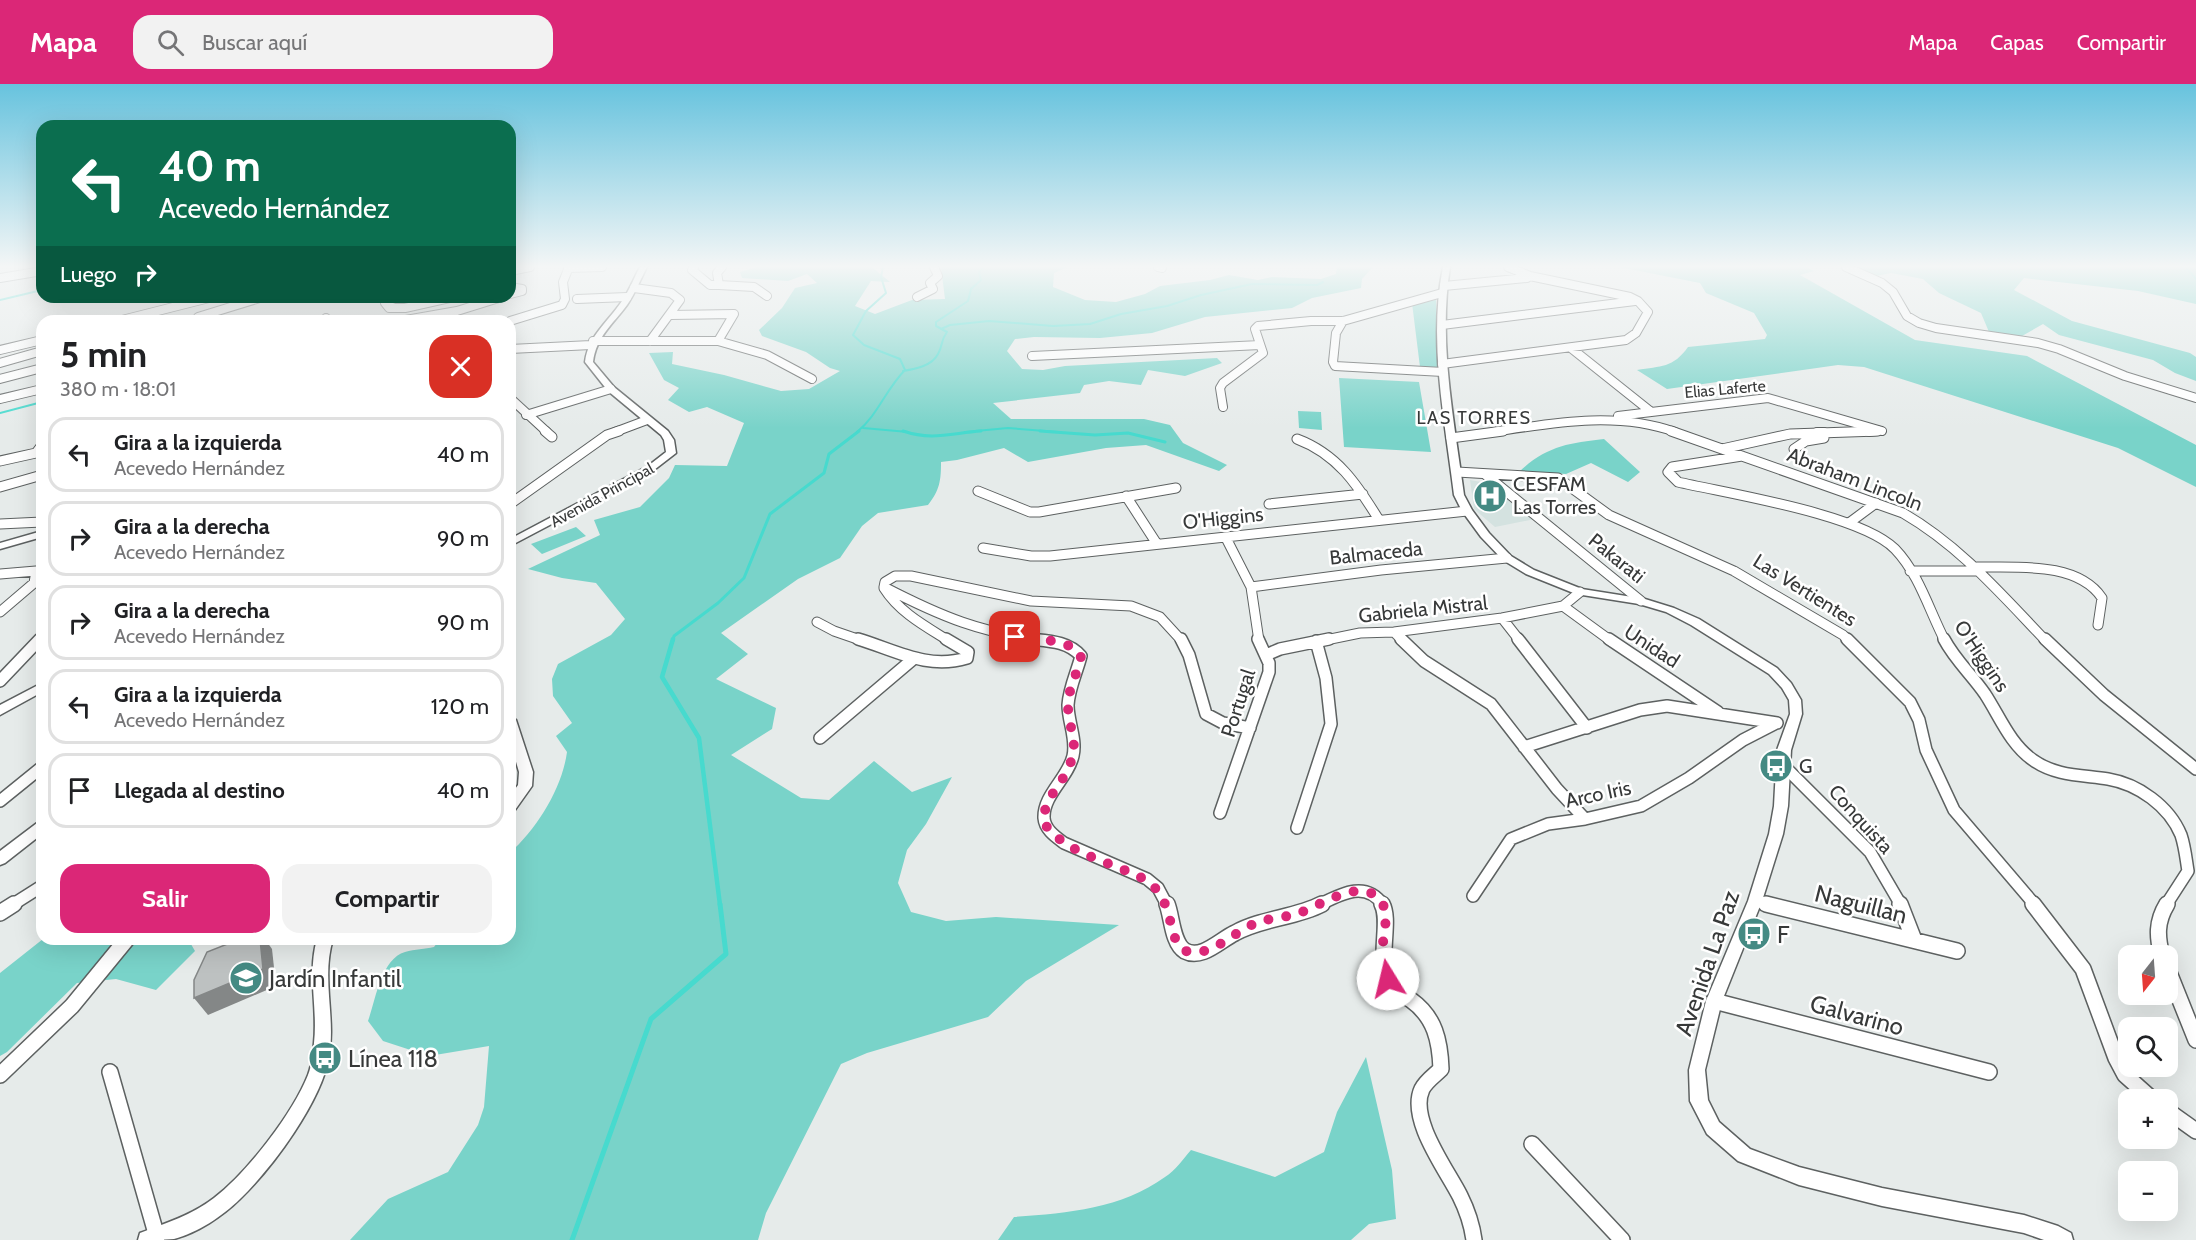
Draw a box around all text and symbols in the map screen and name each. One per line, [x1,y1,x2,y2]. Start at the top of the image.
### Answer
search box [133,15,553,69]
text: Mapa [30,25,97,59]
icon: search [154,26,187,59]
text: Buscar aquí [202,29,307,56]
text: Mapa [1909,30,1957,55]
text: Capas [1990,30,2044,55]
text: Compartir [2077,30,2166,55]
text: 40 m [159,140,261,192]
icon: left [60,144,138,222]
text: Acevedo Hernández [159,192,390,225]
icon: right [129,258,162,291]
text: Luego [60,261,117,288]
text: 5 min [60,332,147,376]
button: close [429,335,492,398]
street label: Elias Laferte [1684,376,1766,402]
text: 380 m · 18:01 [60,377,176,401]
district label: LAS TORRES [1417,407,1531,429]
text: Gira a la izquierda [114,429,282,456]
icon: left [63,438,96,471]
text: 40 m [437,441,489,468]
street label: Abraham Lincoln [1784,442,1926,516]
text: Acevedo Hernández [114,456,285,480]
street label: Avenida Principal [547,459,657,531]
place label: CESFAM Las Torres [1513,472,1596,519]
hospital icon: CESFAM Las Torres [1472,478,1508,514]
street label: O'Higgins [1181,502,1265,534]
text: Gira a la derecha [114,513,270,540]
icon: right [63,522,96,555]
text: 90 m [437,525,489,552]
street label: Pakarati [1584,528,1650,588]
street label: Balmaceda [1328,536,1424,570]
text: Acevedo Hernández [114,540,285,564]
street label: Las Vertientes [1749,549,1861,631]
street label: Gabriela Mistral [1357,590,1489,628]
text: Gira a la derecha [114,597,270,624]
icon: right [63,606,96,639]
text: 90 m [437,609,489,636]
pin [989,611,1040,662]
street label: O'Higgins [1949,616,2015,696]
street label: Unidad [1620,619,1684,673]
icon: arrive [998,620,1031,653]
text: Acevedo Hernández [114,624,285,648]
street label: Portugal [1216,666,1260,740]
text: Gira a la izquierda [114,681,282,708]
icon: left [63,690,96,723]
text: 120 m [431,693,489,720]
text: Acevedo Hernández [114,708,285,732]
bus stop icon: G [1758,748,1794,784]
place label: G [1799,754,1812,778]
icon: arrive [63,774,96,807]
street label: Arco Iris [1563,775,1633,813]
text: Llegada al destino [114,777,285,804]
text: 40 m [437,777,489,804]
street label: Conquista [1824,779,1899,859]
button: Salir [60,864,270,933]
button: Compartir [282,864,492,933]
street label: Naguillan [1812,879,1910,929]
street label: Avenida La Paz [1669,887,1745,1039]
bus stop icon: F [1736,916,1772,952]
place label: F [1777,920,1790,949]
north arrow [2118,945,2178,1005]
map controls [2118,945,2178,1221]
position arrow [1356,947,1420,1011]
school or university icon: Jardín Infantil [228,960,264,996]
place label: Jardín Infantil [268,964,402,993]
street label: Galvarino [1807,989,1907,1041]
button: search [2118,1017,2178,1077]
bus stop icon: Línea 118 [307,1040,343,1076]
place label: Línea 118 [348,1044,438,1073]
button: + [2118,1089,2178,1149]
button: − [2118,1161,2178,1221]

